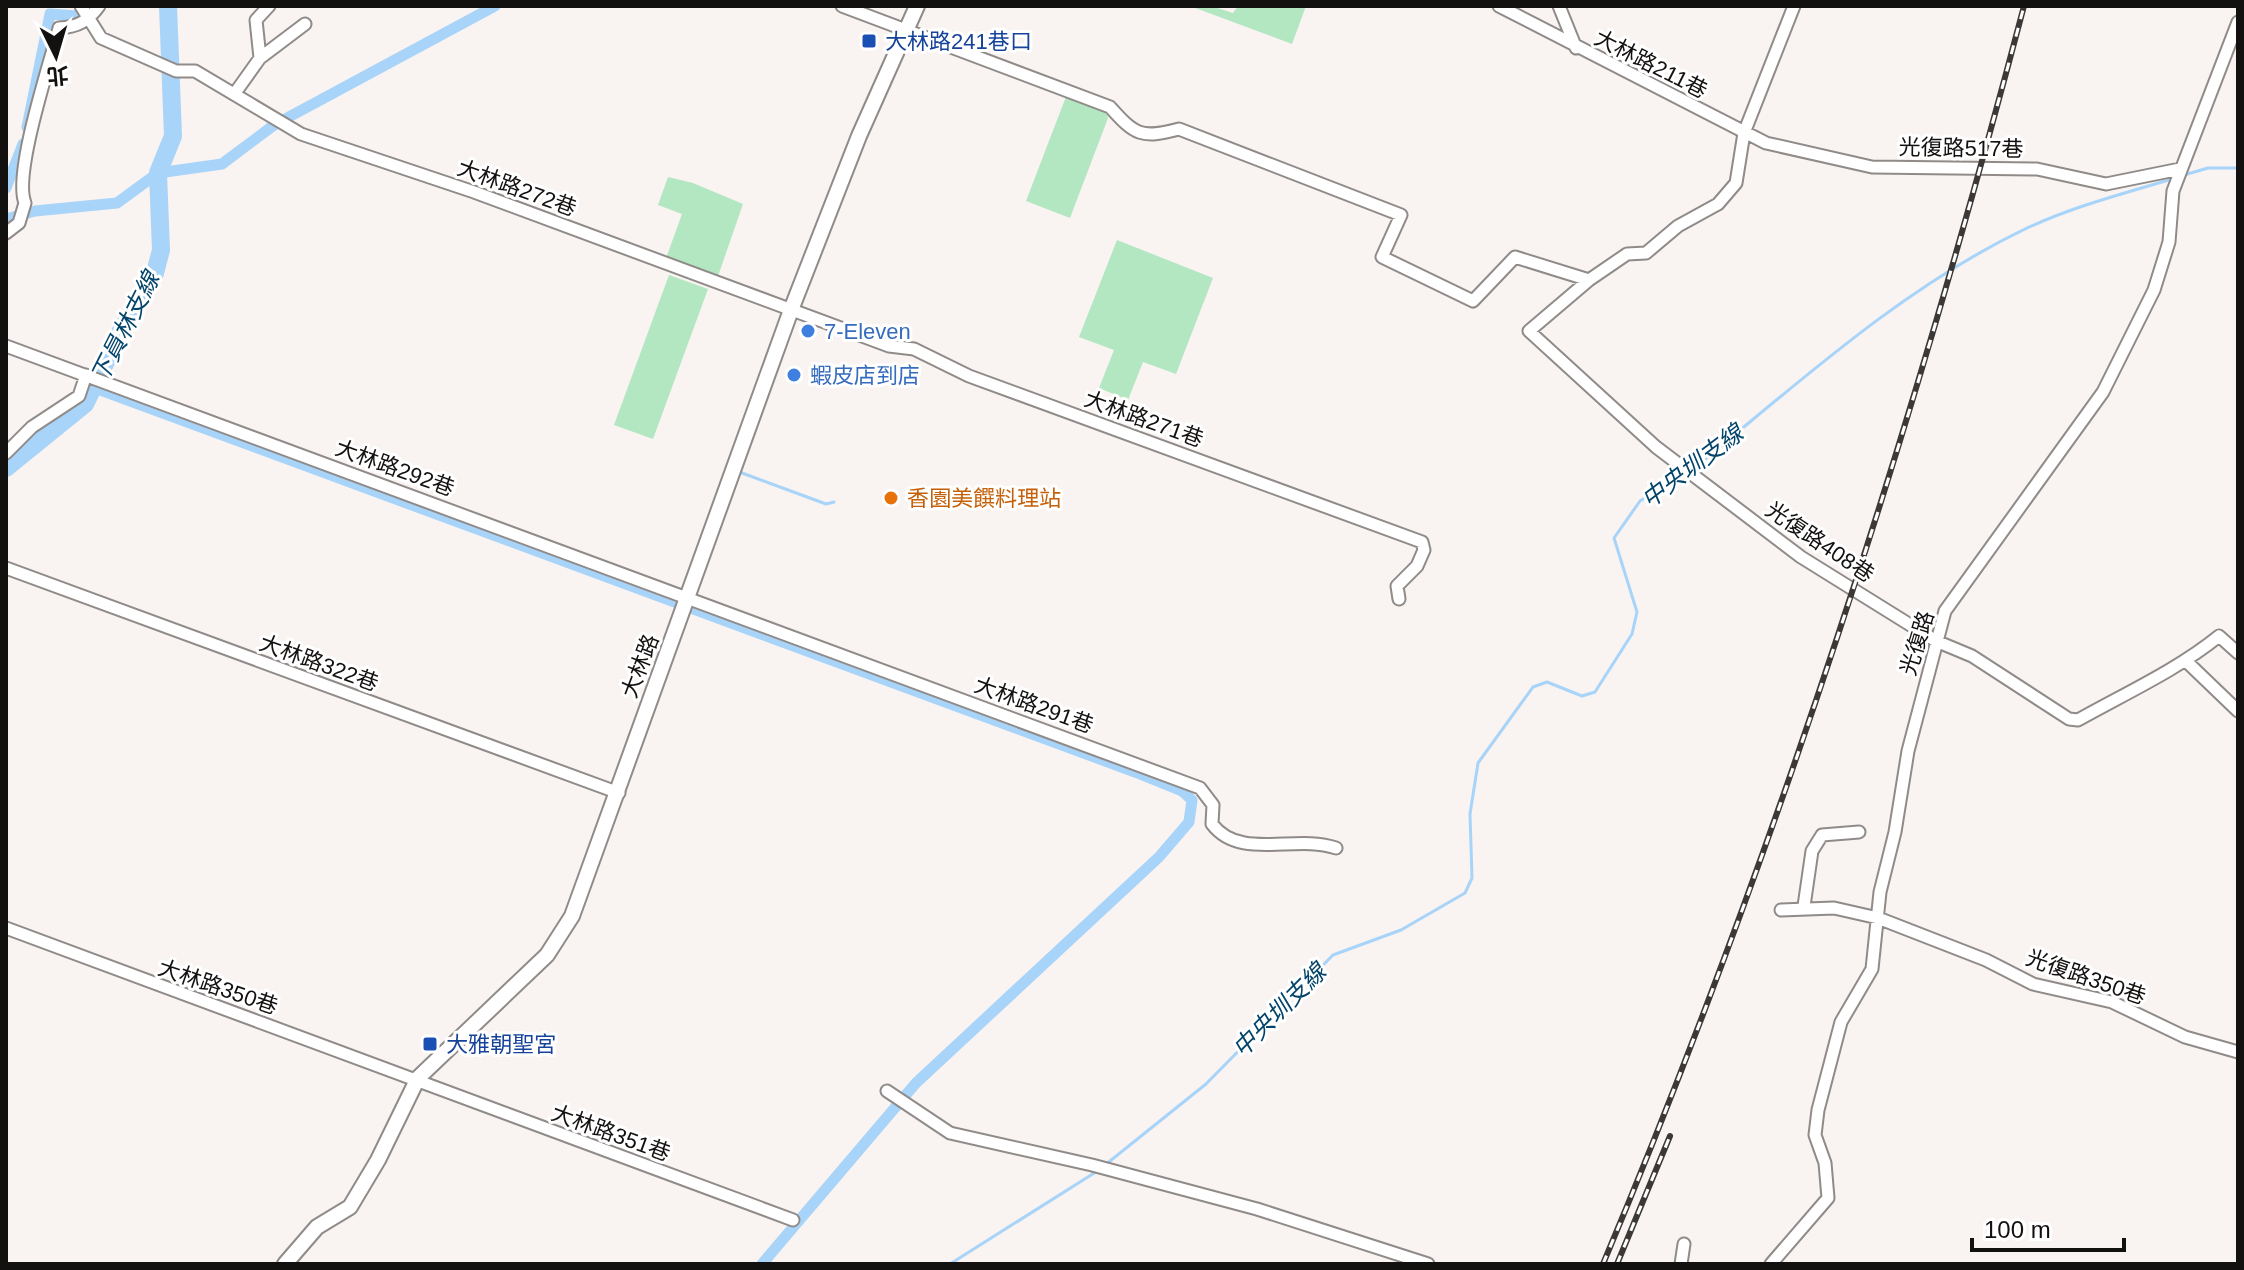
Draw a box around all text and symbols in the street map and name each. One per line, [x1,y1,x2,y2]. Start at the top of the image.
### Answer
north arrow [16,16,96,96]
street label: 大林路211巷 [1590,25,1712,103]
place label: 大林路241巷口 [885,29,1032,54]
marker: 大林路241巷口 [860,32,878,50]
text: 北 [46,62,70,89]
street label: 光復路517巷 [1898,134,2024,162]
street label: 大林路272巷 [454,155,580,221]
water label: 下員林支線 [86,265,166,387]
place label: 7-Eleven [824,319,911,344]
marker: 7-Eleven [799,322,817,340]
place label: 蝦皮店到店 [810,363,920,388]
marker: 蝦皮店到店 [785,366,803,384]
street label: 大林路271巷 [1081,386,1207,452]
water label: 中央圳支線 [1636,417,1750,513]
street label: 大林路292巷 [332,435,458,501]
place label: 香園美饌料理站 [907,486,1061,511]
marker: 香園美饌料理站 [882,489,900,507]
street label: 光復路408巷 [1761,497,1879,587]
street label: 光復路 [1895,608,1939,678]
street label: 大林路322巷 [256,630,382,696]
street label: 大林路 [617,631,663,701]
street label: 大林路291巷 [971,672,1097,738]
street label: 光復路350巷 [2023,945,2149,1009]
street label: 大林路350巷 [155,955,281,1019]
water label: 中央圳支線 [1227,956,1333,1062]
place label: 大雅朝聖宮 [446,1032,556,1057]
marker: 大雅朝聖宮 [421,1035,439,1053]
street label: 大林路351巷 [548,1100,674,1166]
scale bar [1972,1202,2124,1252]
text: 100 m [1984,1216,2051,1243]

